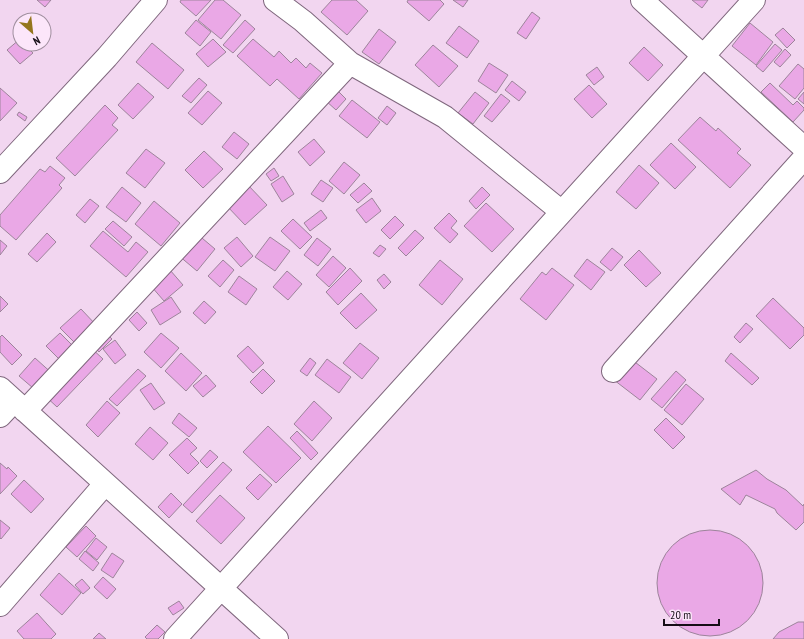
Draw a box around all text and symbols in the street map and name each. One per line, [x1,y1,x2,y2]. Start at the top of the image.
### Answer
north arrow [12,12,52,52]
text: N [31,33,43,48]
scale bar [664,601,719,627]
text: 20 m [670,607,691,622]

